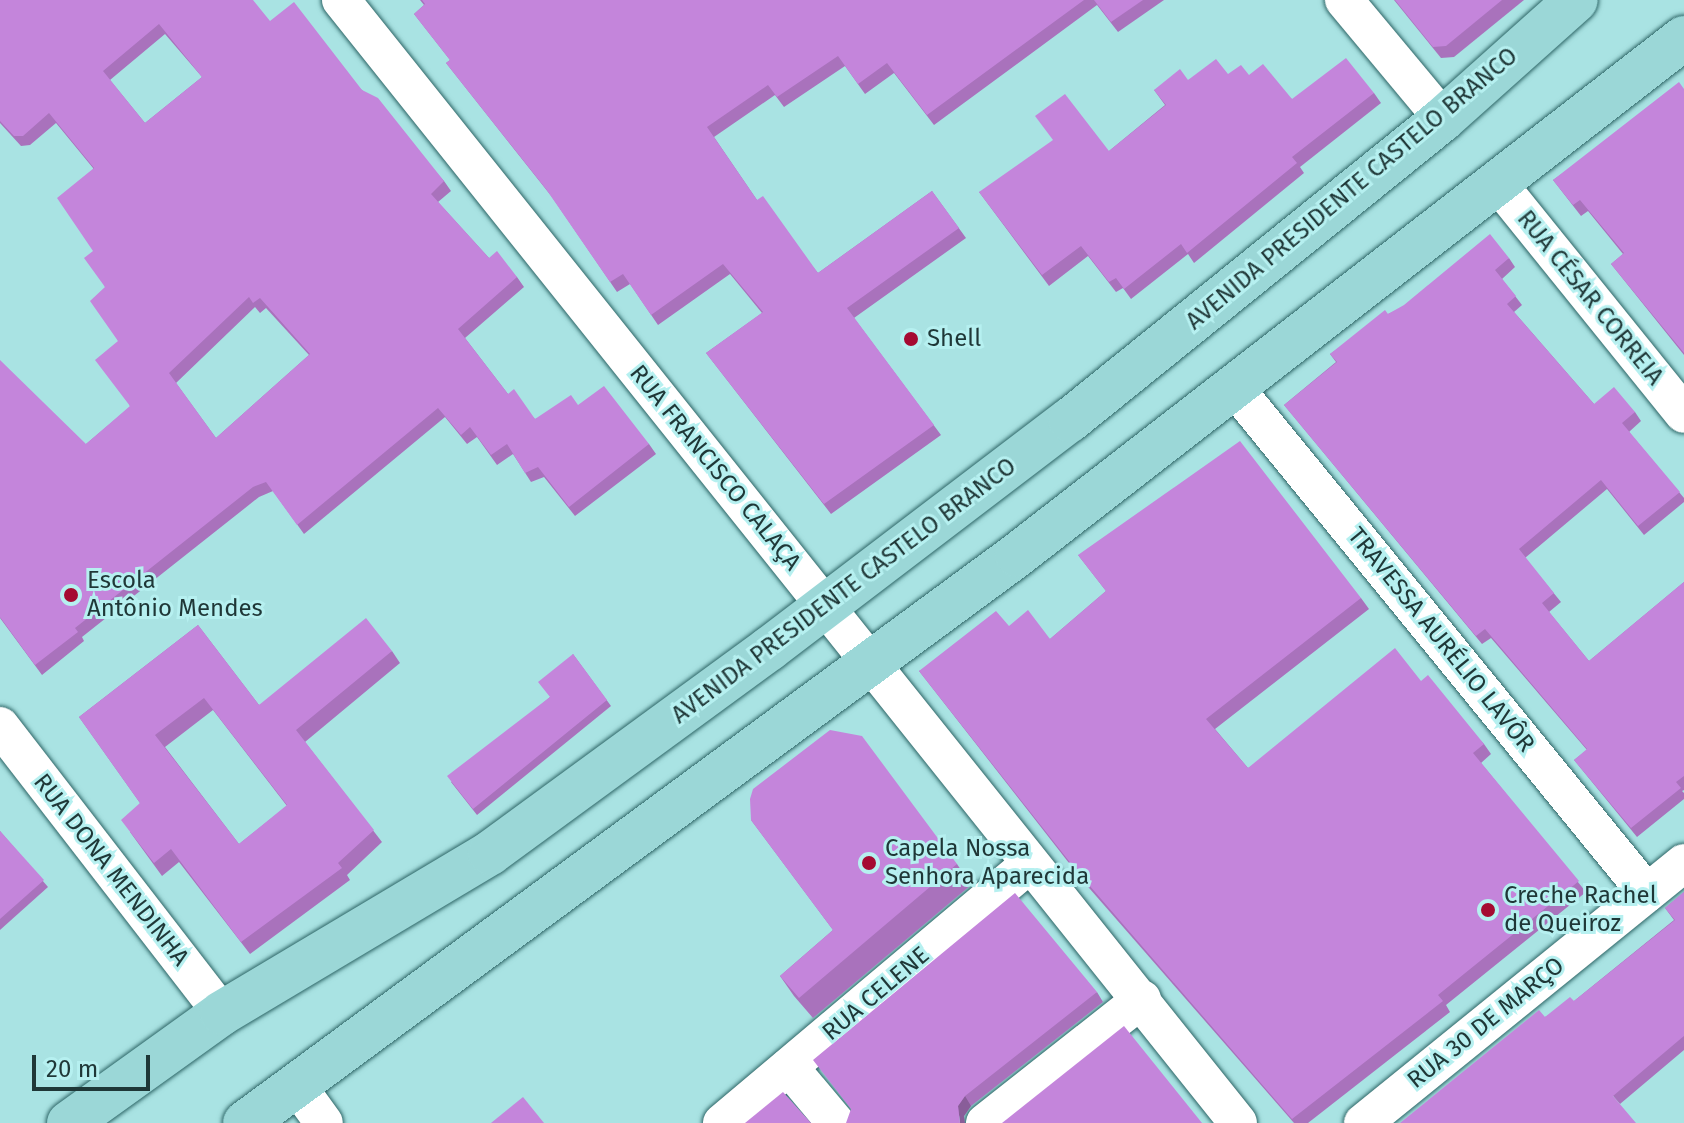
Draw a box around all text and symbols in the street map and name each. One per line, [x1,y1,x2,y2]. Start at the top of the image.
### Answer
street label: AVENIDA PRESIDENTE CASTELO BRANCO [1181,42,1523,336]
street label: RUA CÉSAR CORREIA [1511,205,1669,391]
place label: Shell [927,325,981,353]
marker: Shell [902,330,920,348]
street label: RUA FRANCISCO CALAÇA [623,359,807,577]
street label: AVENIDA PRESIDENTE CASTELO BRANCO [666,452,1022,730]
street label: TRAVESSA AURÉLIO LAVÔR [1342,522,1540,758]
place label: Escola Antônio Mendes [87,567,263,623]
marker: Escola Antônio Mendes [62,586,80,604]
street label: RUA DONA MENDINHA [27,768,195,972]
place label: Capela Nossa Senhora Aparecida [885,835,1089,891]
marker: Capela Nossa Senhora Aparecida [860,854,878,872]
place label: Creche Rachel de Queiroz [1504,882,1657,938]
marker: Creche Rachel de Queiroz [1479,901,1497,919]
street label: RUA CELENE [817,941,935,1047]
street label: RUA 30 DE MARÇO [1402,951,1570,1095]
scale bar [36,1039,154,1089]
text: 20 m [46,1055,98,1083]

